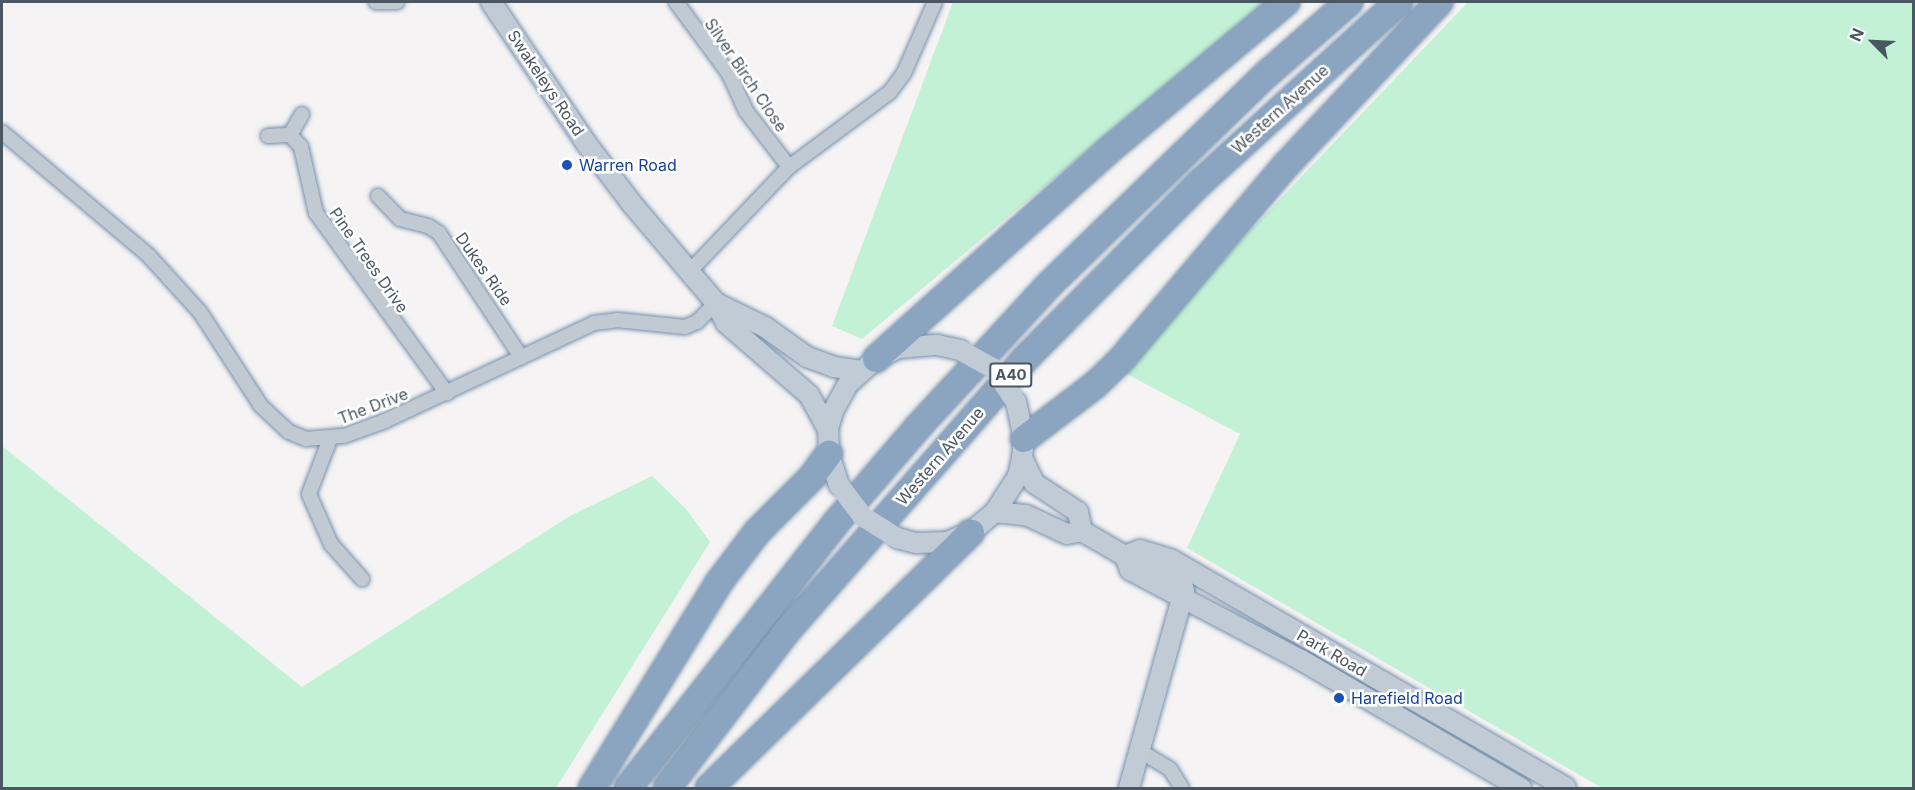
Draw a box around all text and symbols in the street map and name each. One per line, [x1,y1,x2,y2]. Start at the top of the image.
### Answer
north arrow [1843,12,1903,72]
street label: Silver Birch Close [701,15,791,135]
text: N [1845,25,1868,44]
street label: Swakeleys Road [504,26,588,140]
street label: Western Avenue [1228,61,1332,157]
place label: Warren Road [579,155,677,175]
marker: Warren Road [560,158,574,172]
street label: Pine Trees Drive [326,204,412,316]
street label: Dukes Ride [452,229,516,309]
road number: A40 [988,363,1034,387]
street label: The Drive [335,384,411,428]
street label: Western Avenue [892,403,988,509]
street label: Park Road [1294,625,1370,681]
place label: Harefield Road [1351,688,1463,708]
marker: Harefield Road [1332,691,1346,705]

